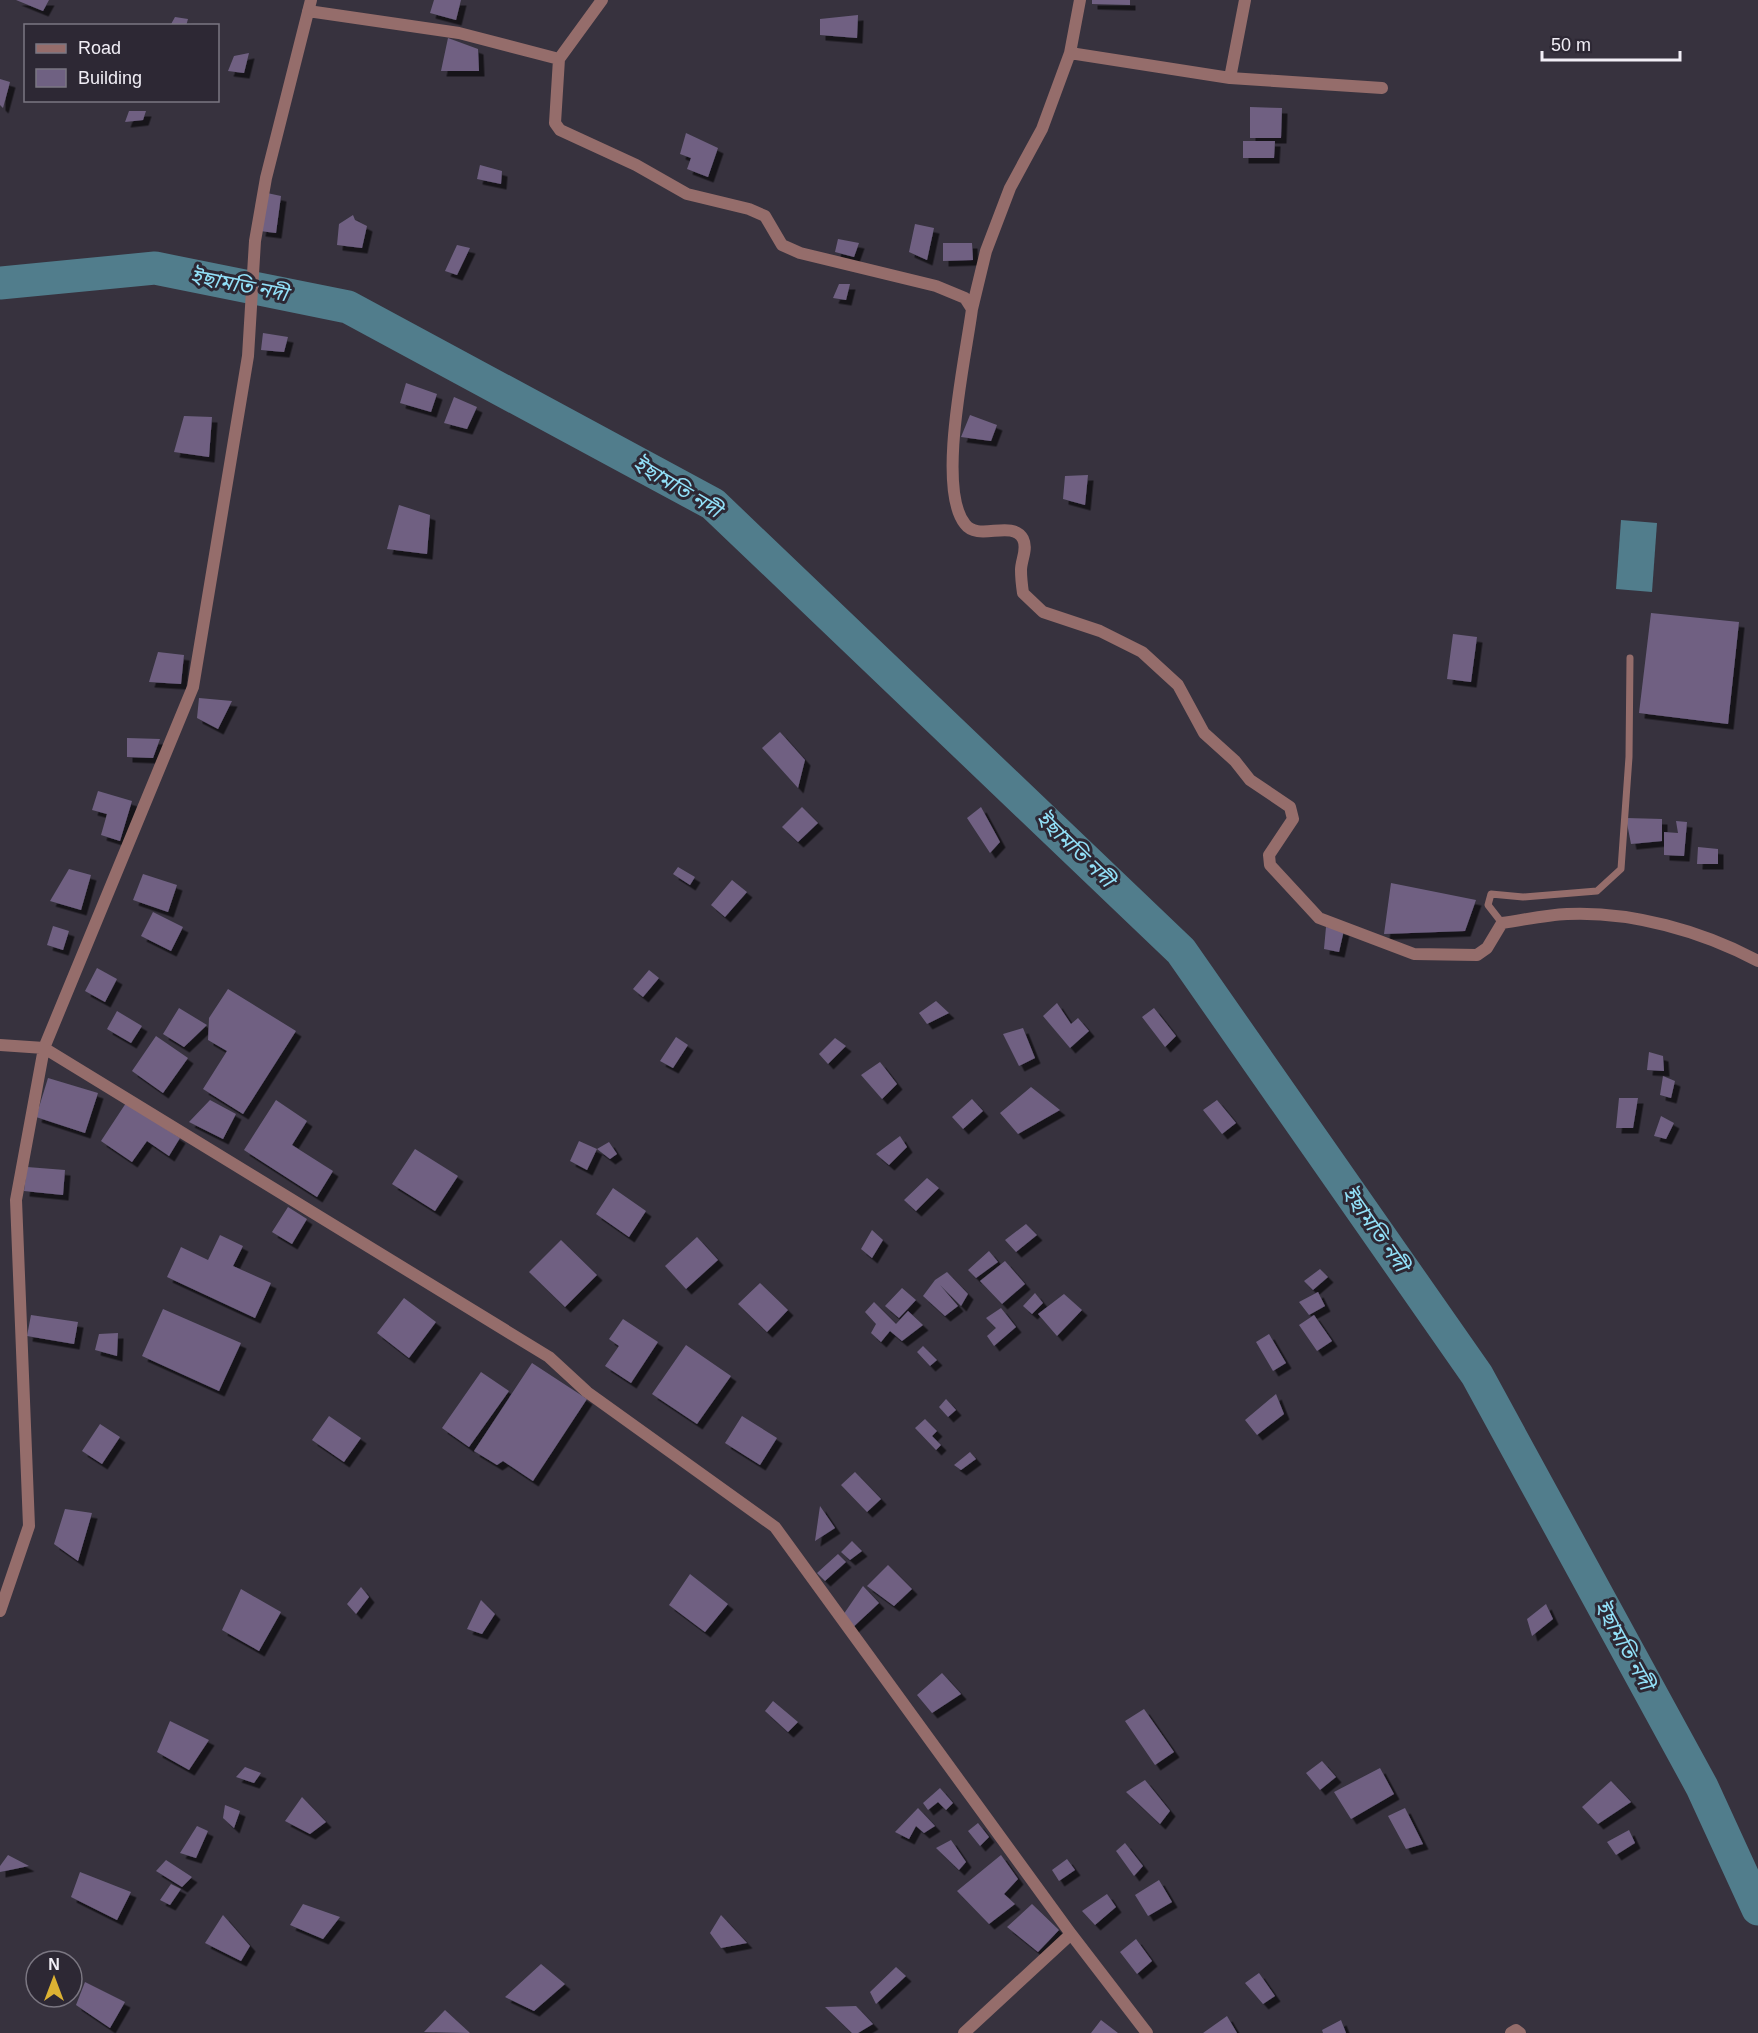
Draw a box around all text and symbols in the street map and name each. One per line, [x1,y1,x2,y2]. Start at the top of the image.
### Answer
legend [24,24,219,102]
scale bar [1542,24,1680,62]
text: 50 m [1551,35,1591,55]
text: Road [78,38,121,58]
text: Building [78,68,142,88]
water label: ইছামতি নদী [189,263,294,306]
water label: ইছামতি নদী [629,450,730,524]
water label: ইছামতি নদী [1032,805,1123,894]
water label: ইছামতি নদী [1338,1181,1416,1279]
water label: ইছামতি নদী [1590,1596,1661,1697]
north arrow [24,1949,84,2009]
text: N [48,1956,60,1973]

